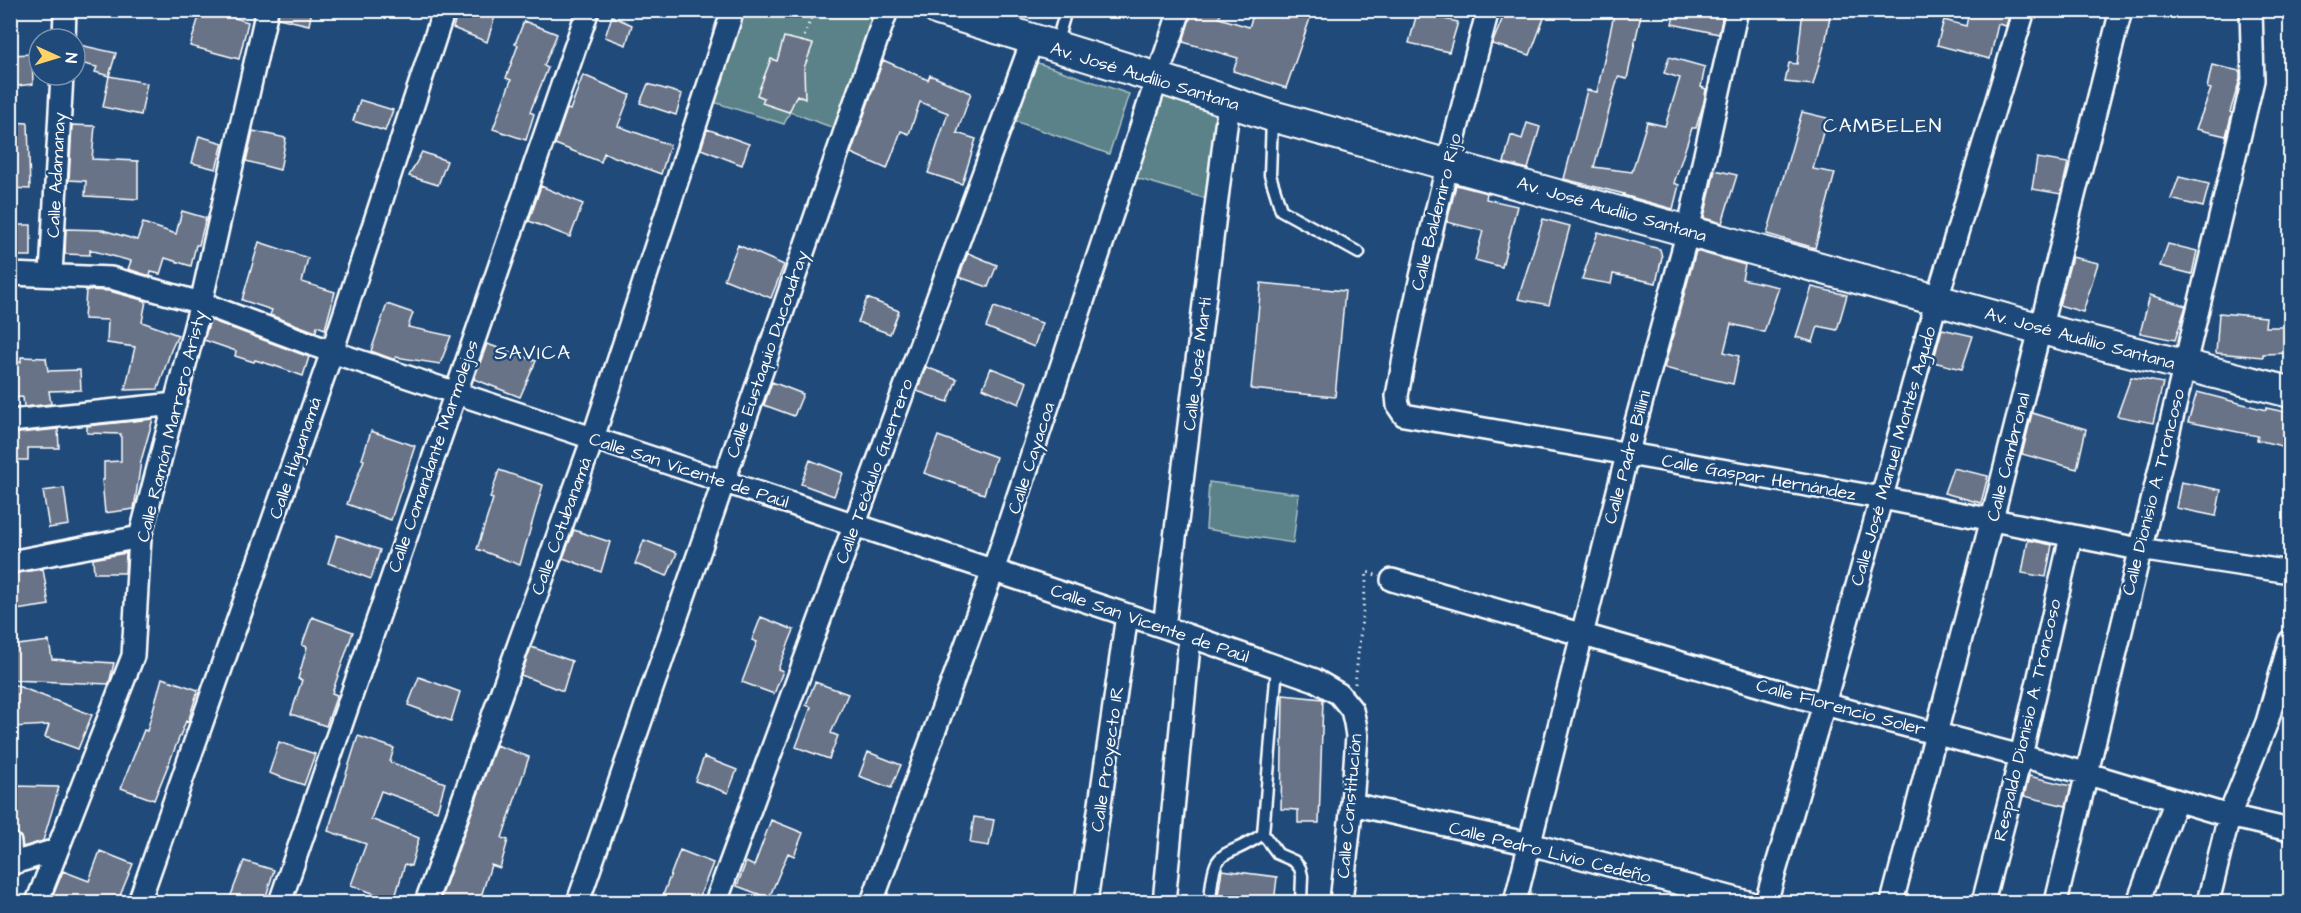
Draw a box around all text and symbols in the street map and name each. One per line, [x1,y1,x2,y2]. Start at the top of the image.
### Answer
north arrow [27,27,87,87]
street label: Av. José Audilio Santana [1047,36,1242,117]
text: N [60,52,82,64]
street label: Calle Adamanay [41,112,73,238]
district label: CAMBELEN [1823,112,1943,140]
street label: Calle Baldemiro Rijo [1405,131,1468,293]
street label: Av. José Audilio Santana [1514,170,1710,249]
street label: Calle Eustaquio Ducoudray [720,247,816,462]
street label: Calle José Martí [1177,296,1218,432]
street label: Av. José Audilio Santana [1982,301,2178,376]
street label: Calle Ramón Marrero Aristy [131,307,213,545]
street label: Calle José Manuel Montés Agudo [1844,324,1943,589]
street label: Calle Comandante Marmolejos [382,337,485,576]
district label: SAVICA [494,339,572,367]
street label: Calle Teódulo Guerrero [829,375,920,567]
street label: Calle Dionisio A. Troncoso [2116,386,2191,598]
street label: Calle Padre Billini [1598,388,1657,526]
street label: Calle Cambronal [1980,390,2037,524]
street label: Calle Higuanamá [263,394,329,523]
street label: Calle Cayacoa [1002,399,1062,518]
street label: Calle San Vicente de Paúl [586,426,792,515]
street label: Calle Gaspar Hernández [1660,448,1858,507]
street label: Calle Cotubanamá [525,454,598,598]
street label: Calle San Vicente de Paúl [1047,578,1253,669]
street label: Respaldo Dionisio A. Troncoso [1987,597,2068,844]
street label: Calle Florencio Soler [1753,673,1928,742]
street label: Calle Proyecto 1R [1085,685,1131,834]
street label: Calle Constitución [1331,733,1368,879]
street label: Calle Pedro Livio Cedeño [1446,815,1654,890]

